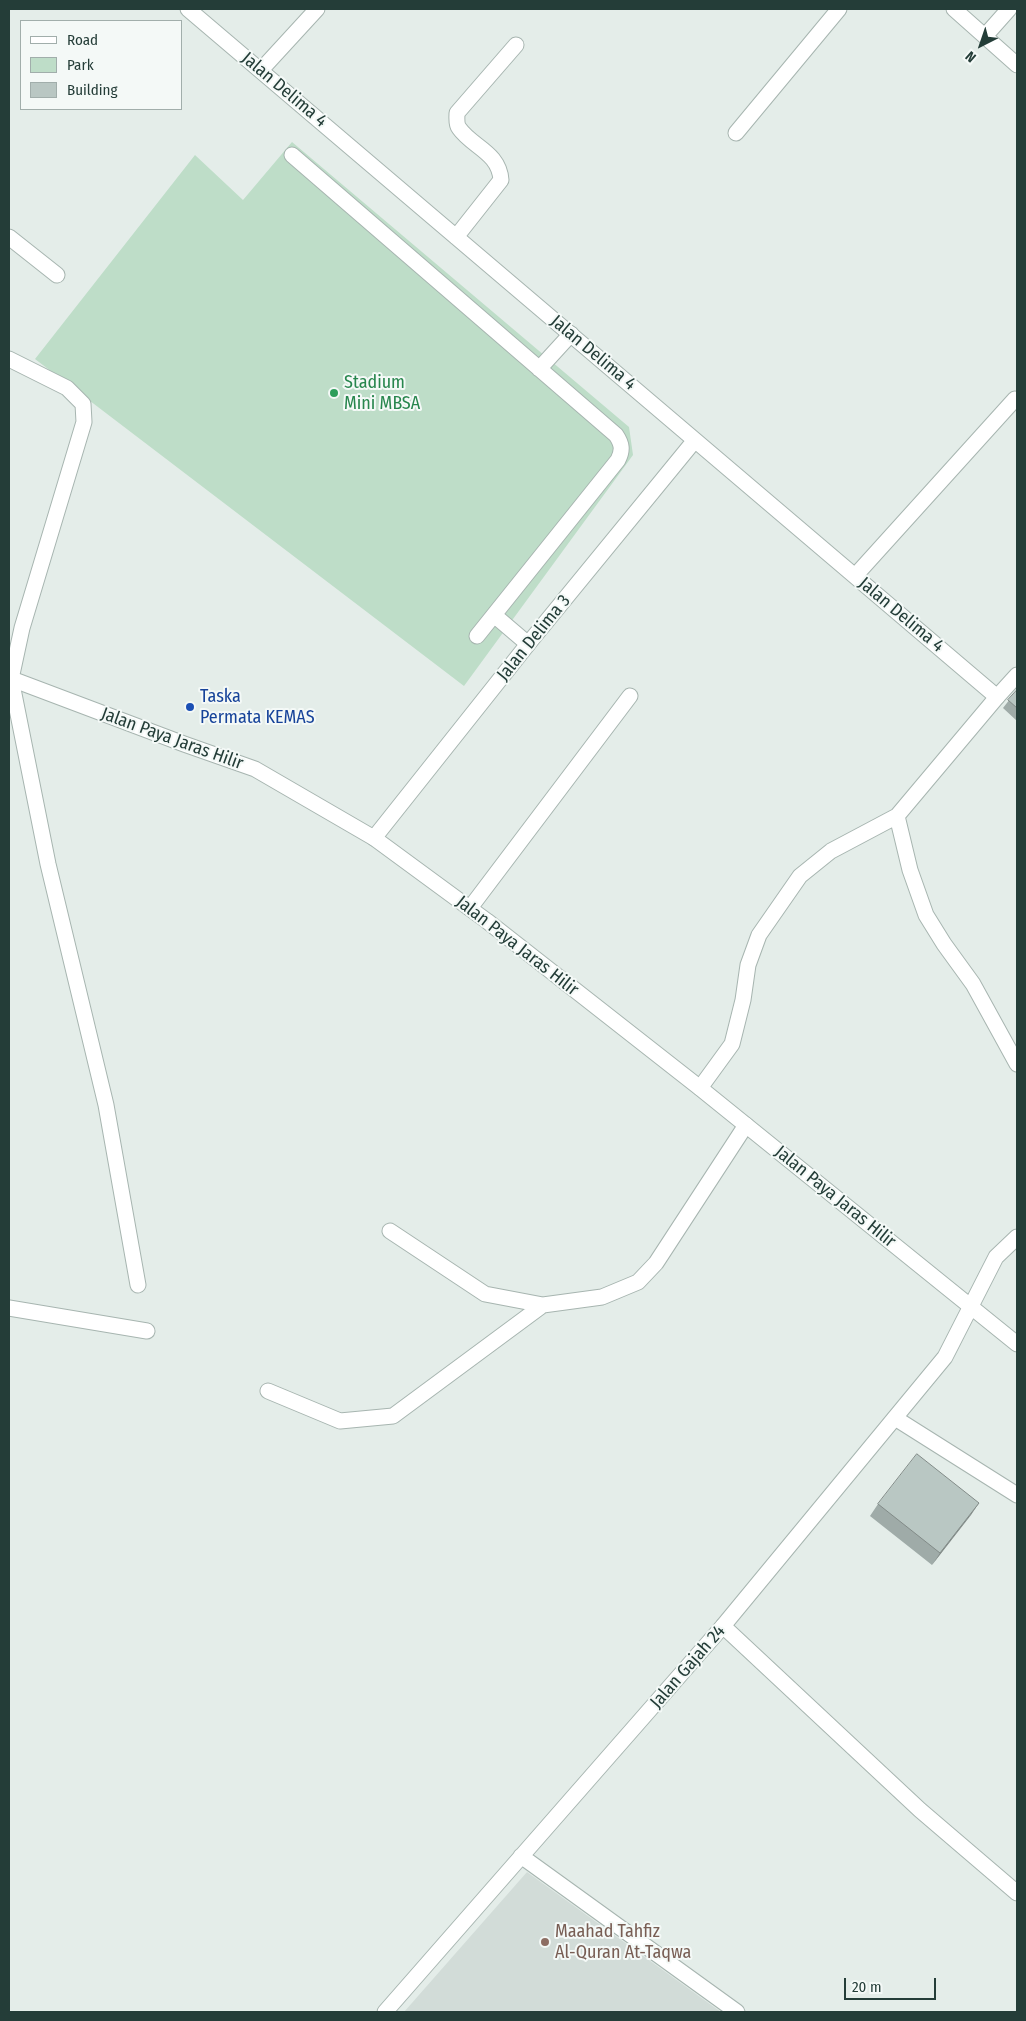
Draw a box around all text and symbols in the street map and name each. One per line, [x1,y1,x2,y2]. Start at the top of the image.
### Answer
legend [20,20,182,110]
north arrow [956,20,1006,70]
text: Road [67,31,98,49]
street label: Jalan Delima 4 [237,48,331,132]
text: N [962,48,980,66]
text: Park [67,56,94,74]
text: Building [67,81,118,99]
street label: Jalan Delima 4 [546,311,640,395]
place label: Stadium Mini MBSA [344,372,420,414]
marker: Stadium Mini MBSA [328,387,340,399]
street label: Jalan Delima 4 [854,573,948,657]
street label: Jalan Delima 3 [493,591,575,685]
place label: Taska Permata KEMAS [200,686,315,729]
marker: Taska Permata KEMAS [184,701,196,713]
street label: Jalan Paya Jaras Hilir [98,703,246,775]
street label: Jalan Paya Jaras Hilir [451,891,583,1001]
street label: Jalan Paya Jaras Hilir [770,1142,900,1252]
street label: Jalan Gajah 24 [646,1621,730,1713]
place label: Maahad Tahfiz Al-Quran At-Taqwa [555,1921,691,1964]
marker: Maahad Tahfiz Al-Quran At-Taqwa [539,1936,551,1948]
scale bar [846,1968,938,2000]
text: 20 m [852,1978,882,1996]

